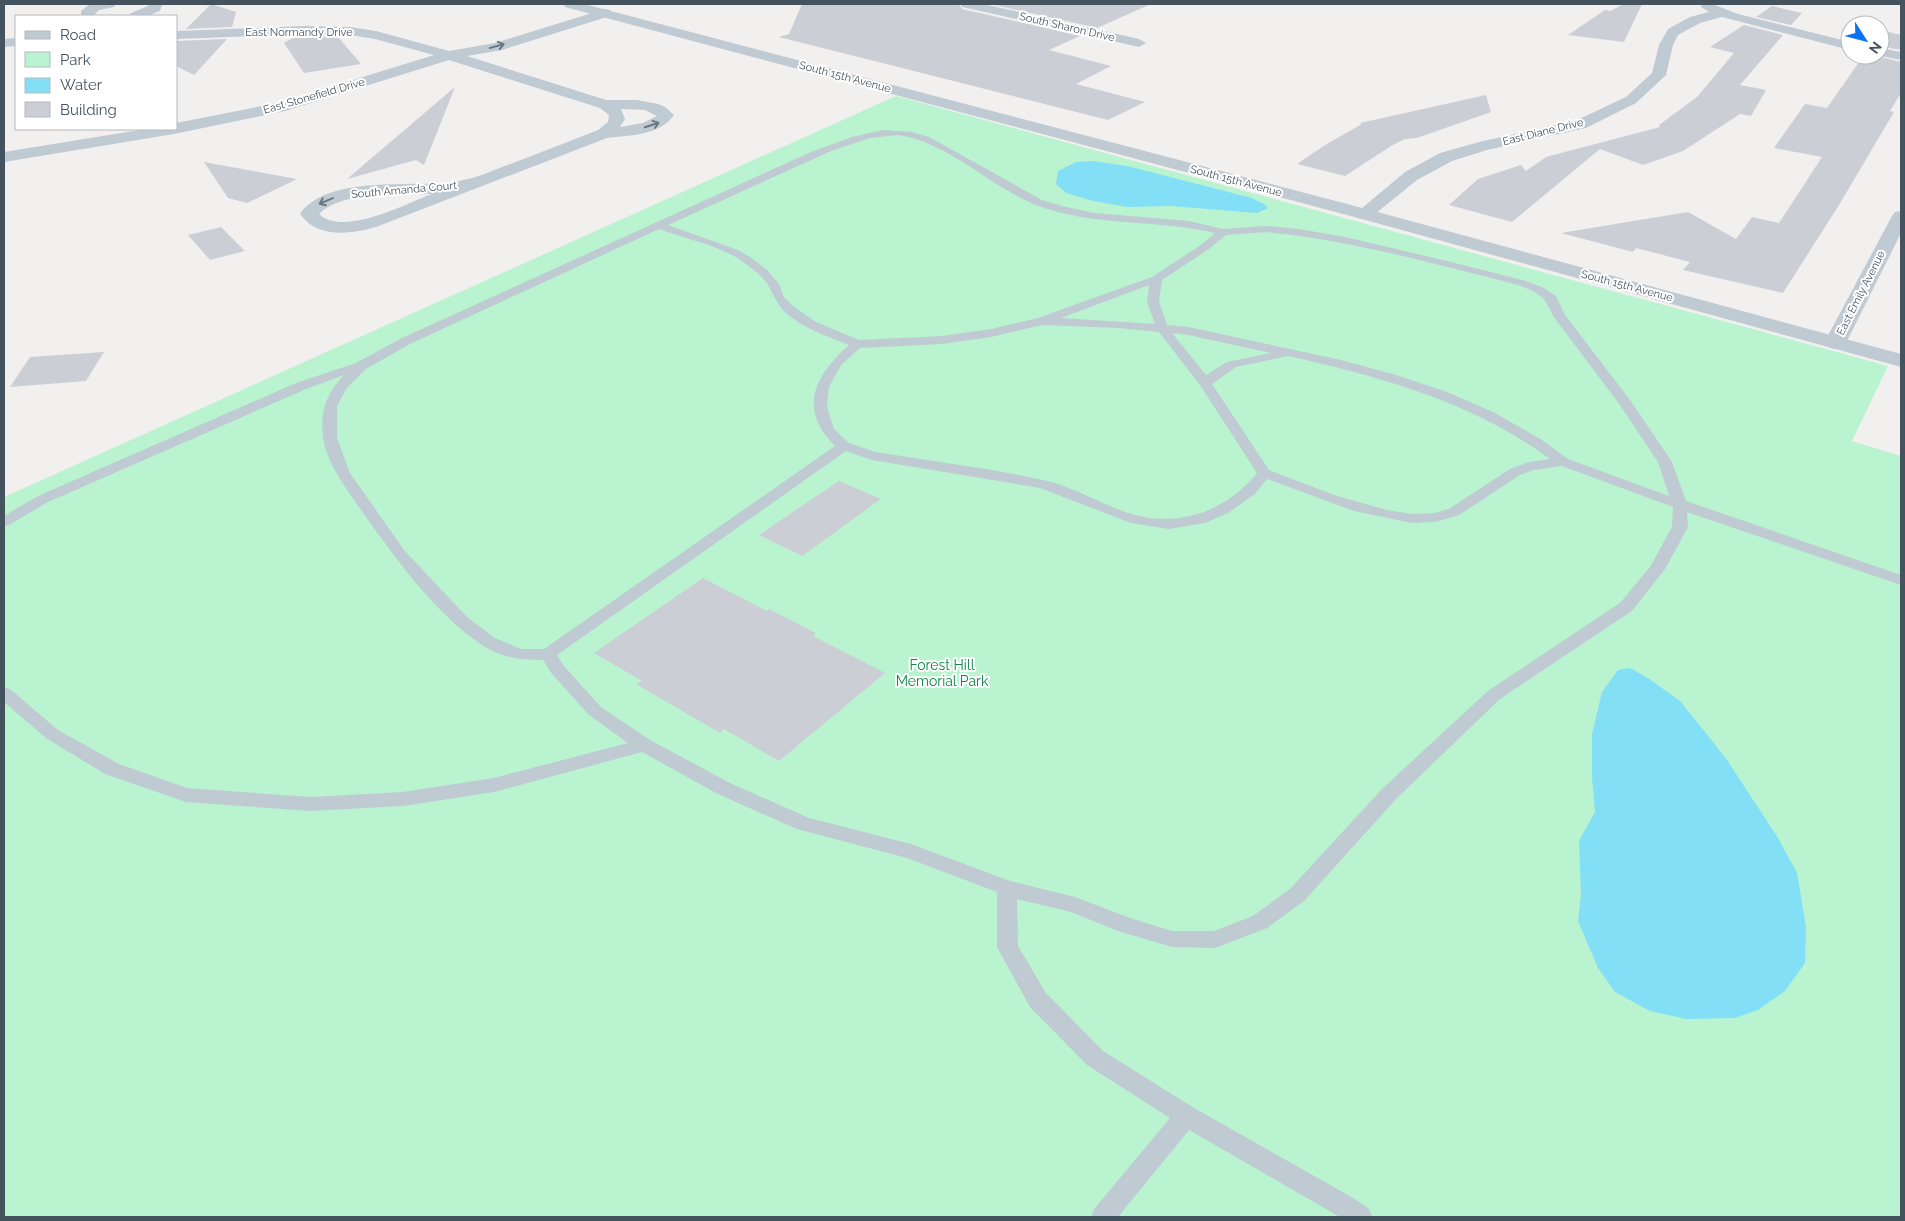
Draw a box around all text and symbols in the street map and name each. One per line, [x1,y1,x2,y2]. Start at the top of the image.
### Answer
street label: South Sharon Drive [1018,10,1116,44]
legend [15,15,178,130]
north arrow [1840,15,1890,65]
text: Road [60,26,96,44]
street label: East Normandy Drive [245,26,353,39]
text: N [1866,39,1885,57]
one-way arrow [488,41,504,51]
text: Park [60,51,91,69]
street label: South 15th Avenue [798,58,893,96]
street label: East Stonefield Drive [262,75,367,117]
text: Water [60,76,103,94]
text: Building [60,101,117,119]
street label: East Diane Drive [1501,116,1585,148]
one-way arrow [644,120,659,129]
street label: South 15th Avenue [1189,162,1284,200]
street label: South Amanda Court [351,179,458,201]
one-way arrow [319,196,334,206]
street label: East Emily Avenue [1834,248,1888,337]
street label: South 15th Avenue [1580,267,1675,305]
park label: Forest Hill Memorial Park [896,657,989,689]

